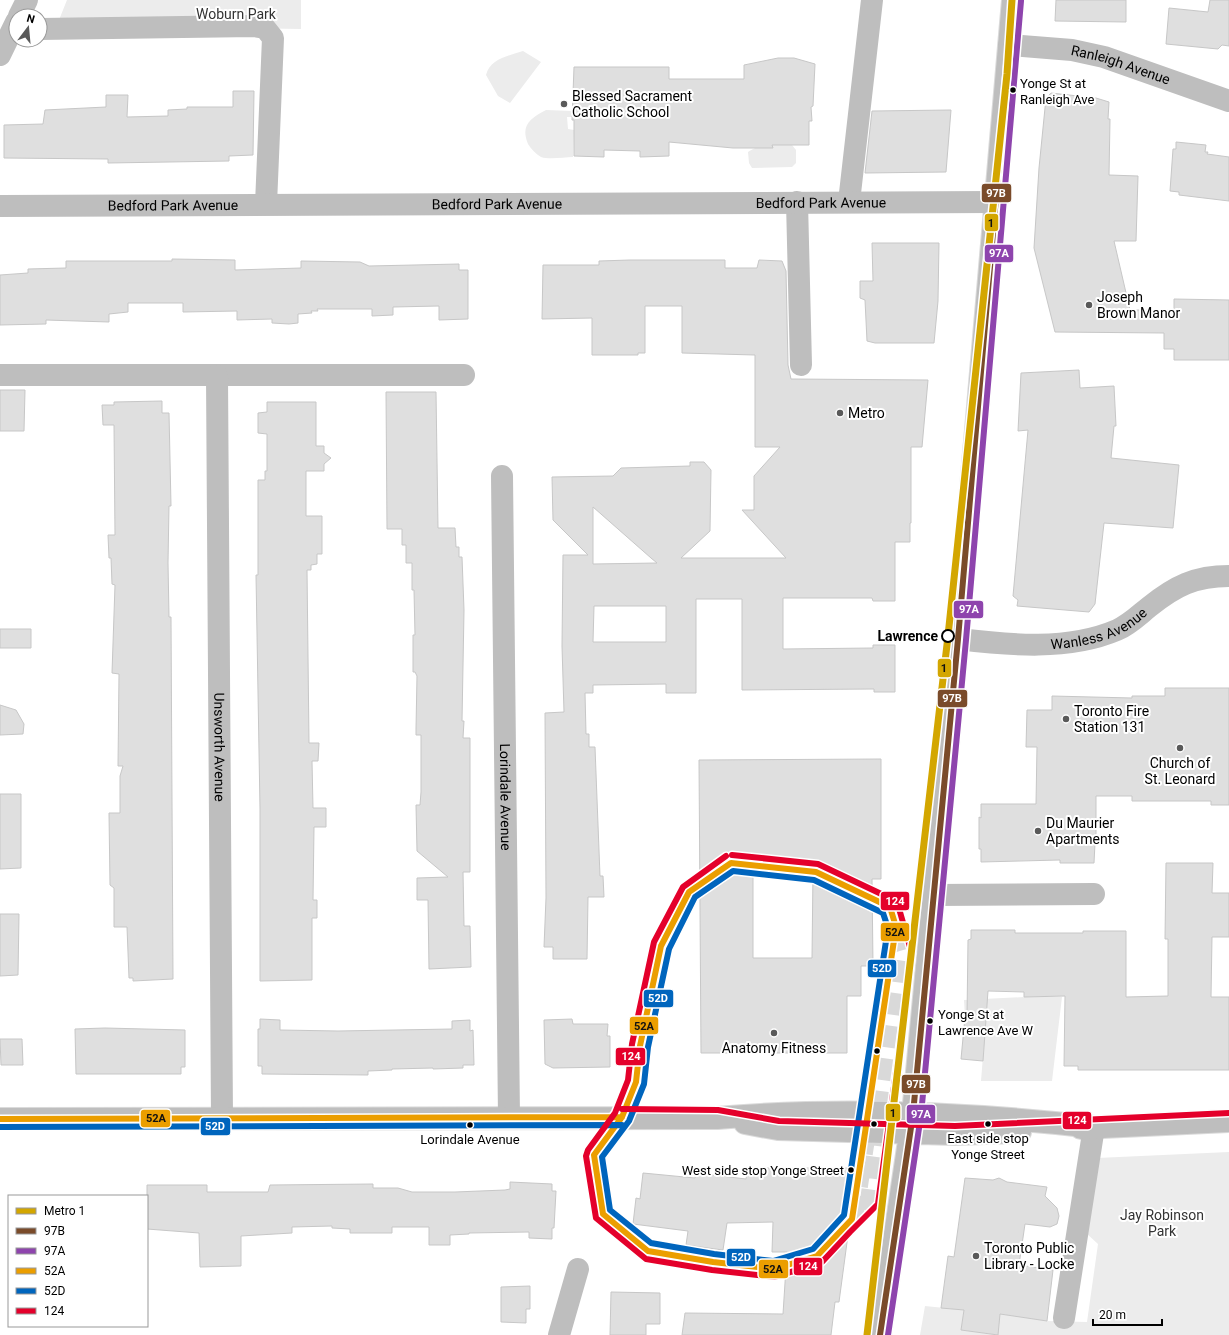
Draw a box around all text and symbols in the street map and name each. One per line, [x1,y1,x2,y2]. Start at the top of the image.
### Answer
park label: Woburn Park [196,6,277,22]
north arrow [8,8,48,48]
text: N [25,12,36,26]
street label: Ranleigh Avenue [1070,42,1172,88]
place label: Yonge St at Ranleigh Ave [1020,76,1095,107]
marker: Yonge St at Ranleigh Ave [1008,85,1018,95]
place label: Blessed Sacrament Catholic School [572,88,693,120]
marker: Blessed Sacrament Catholic School [559,99,569,109]
line badge: 97B [981,183,1012,203]
text: 97B [986,187,1006,200]
street label: Bedford Park Avenue [756,194,886,211]
street label: Bedford Park Avenue [432,196,562,212]
street label: Bedford Park Avenue [108,197,238,214]
line badge: 1 [984,213,999,232]
text: 1 [988,217,994,230]
line badge: 97A [984,244,1014,263]
text: 97A [989,247,1010,260]
place label: Joseph Brown Manor [1097,289,1181,321]
marker: Joseph Brown Manor [1084,300,1094,310]
place label: Metro [848,405,885,421]
marker: Metro [835,408,845,418]
line badge: 97A [953,600,984,619]
text: 97A [959,603,980,616]
street label: Wanless Avenue [1050,604,1150,652]
place label: Lawrence [877,628,938,644]
marker: Lawrence [941,629,955,643]
line badge: 1 [937,658,952,678]
text: 1 [941,662,947,675]
line badge: 97B [937,689,968,708]
street label: Unsworth Avenue [211,692,228,802]
text: 97B [942,692,962,705]
place label: Toronto Fire Station 131 [1074,703,1149,735]
marker: Toronto Fire Station 131 [1061,714,1071,724]
street label: Lorindale Avenue [497,743,514,851]
marker: Church of St. Leonard [1175,743,1185,753]
place label: Church of St. Leonard [1145,755,1215,787]
place label: Du Maurier Apartments [1046,815,1120,847]
marker: Du Maurier Apartments [1033,826,1043,836]
line badge: 124 [880,891,910,911]
text: 124 [886,895,905,908]
line badge: 52A [880,922,910,942]
text: 52A [885,926,906,939]
line badge: 52D [867,959,897,978]
text: 52D [872,962,892,975]
line badge: 52D [643,989,674,1008]
text: 52D [648,992,668,1005]
place label: Yonge St at Lawrence Ave W [938,1007,1034,1038]
line badge: 52A [629,1016,659,1035]
marker: Yonge St at Lawrence Ave W [925,1016,935,1026]
text: 52A [634,1020,655,1033]
marker: Anatomy Fitness [769,1028,779,1038]
place label: Anatomy Fitness [722,1040,826,1056]
unlabelled marker [872,1046,882,1056]
line badge: 124 [615,1047,646,1066]
text: 124 [622,1050,641,1063]
line badge: 97B [901,1074,931,1094]
text: 97B [906,1078,926,1091]
line badge: 1 [885,1103,901,1122]
line badge: 97A [906,1104,936,1124]
text: 1 [890,1107,896,1120]
text: 97A [911,1108,932,1121]
line badge: 52A [140,1109,171,1128]
line badge: 124 [1062,1111,1092,1130]
text: 52A [146,1112,167,1125]
text: 124 [1068,1114,1087,1127]
line badge: 52D [200,1117,231,1136]
unlabelled marker [869,1119,879,1129]
marker: East side stop Yonge Street [983,1119,993,1129]
text: 52D [205,1120,225,1133]
marker: Lorindale Avenue [465,1120,475,1130]
place label: East side stop Yonge Street [947,1131,1029,1162]
place label: Lorindale Avenue [420,1132,520,1147]
place label: West side stop Yonge Street [682,1163,844,1178]
marker: West side stop Yonge Street [846,1165,856,1175]
legend [8,1195,148,1327]
text: Metro 1 [44,1204,85,1218]
park label: Jay Robinson Park [1120,1207,1204,1239]
text: 97B [44,1224,65,1238]
place label: Toronto Public Library - Locke [984,1240,1074,1272]
text: 97A [44,1244,65,1258]
line badge: 52D [726,1248,756,1267]
text: 52D [731,1251,751,1264]
marker: Toronto Public Library - Locke [971,1251,981,1261]
line badge: 124 [793,1257,823,1276]
line badge: 52A [758,1259,789,1279]
text: 124 [799,1260,818,1273]
text: 52A [763,1263,784,1276]
text: 52A [44,1264,65,1278]
text: 52D [44,1284,65,1298]
scale bar [1093,1301,1162,1327]
text: 124 [44,1304,64,1318]
text: 20 m [1099,1308,1126,1322]

